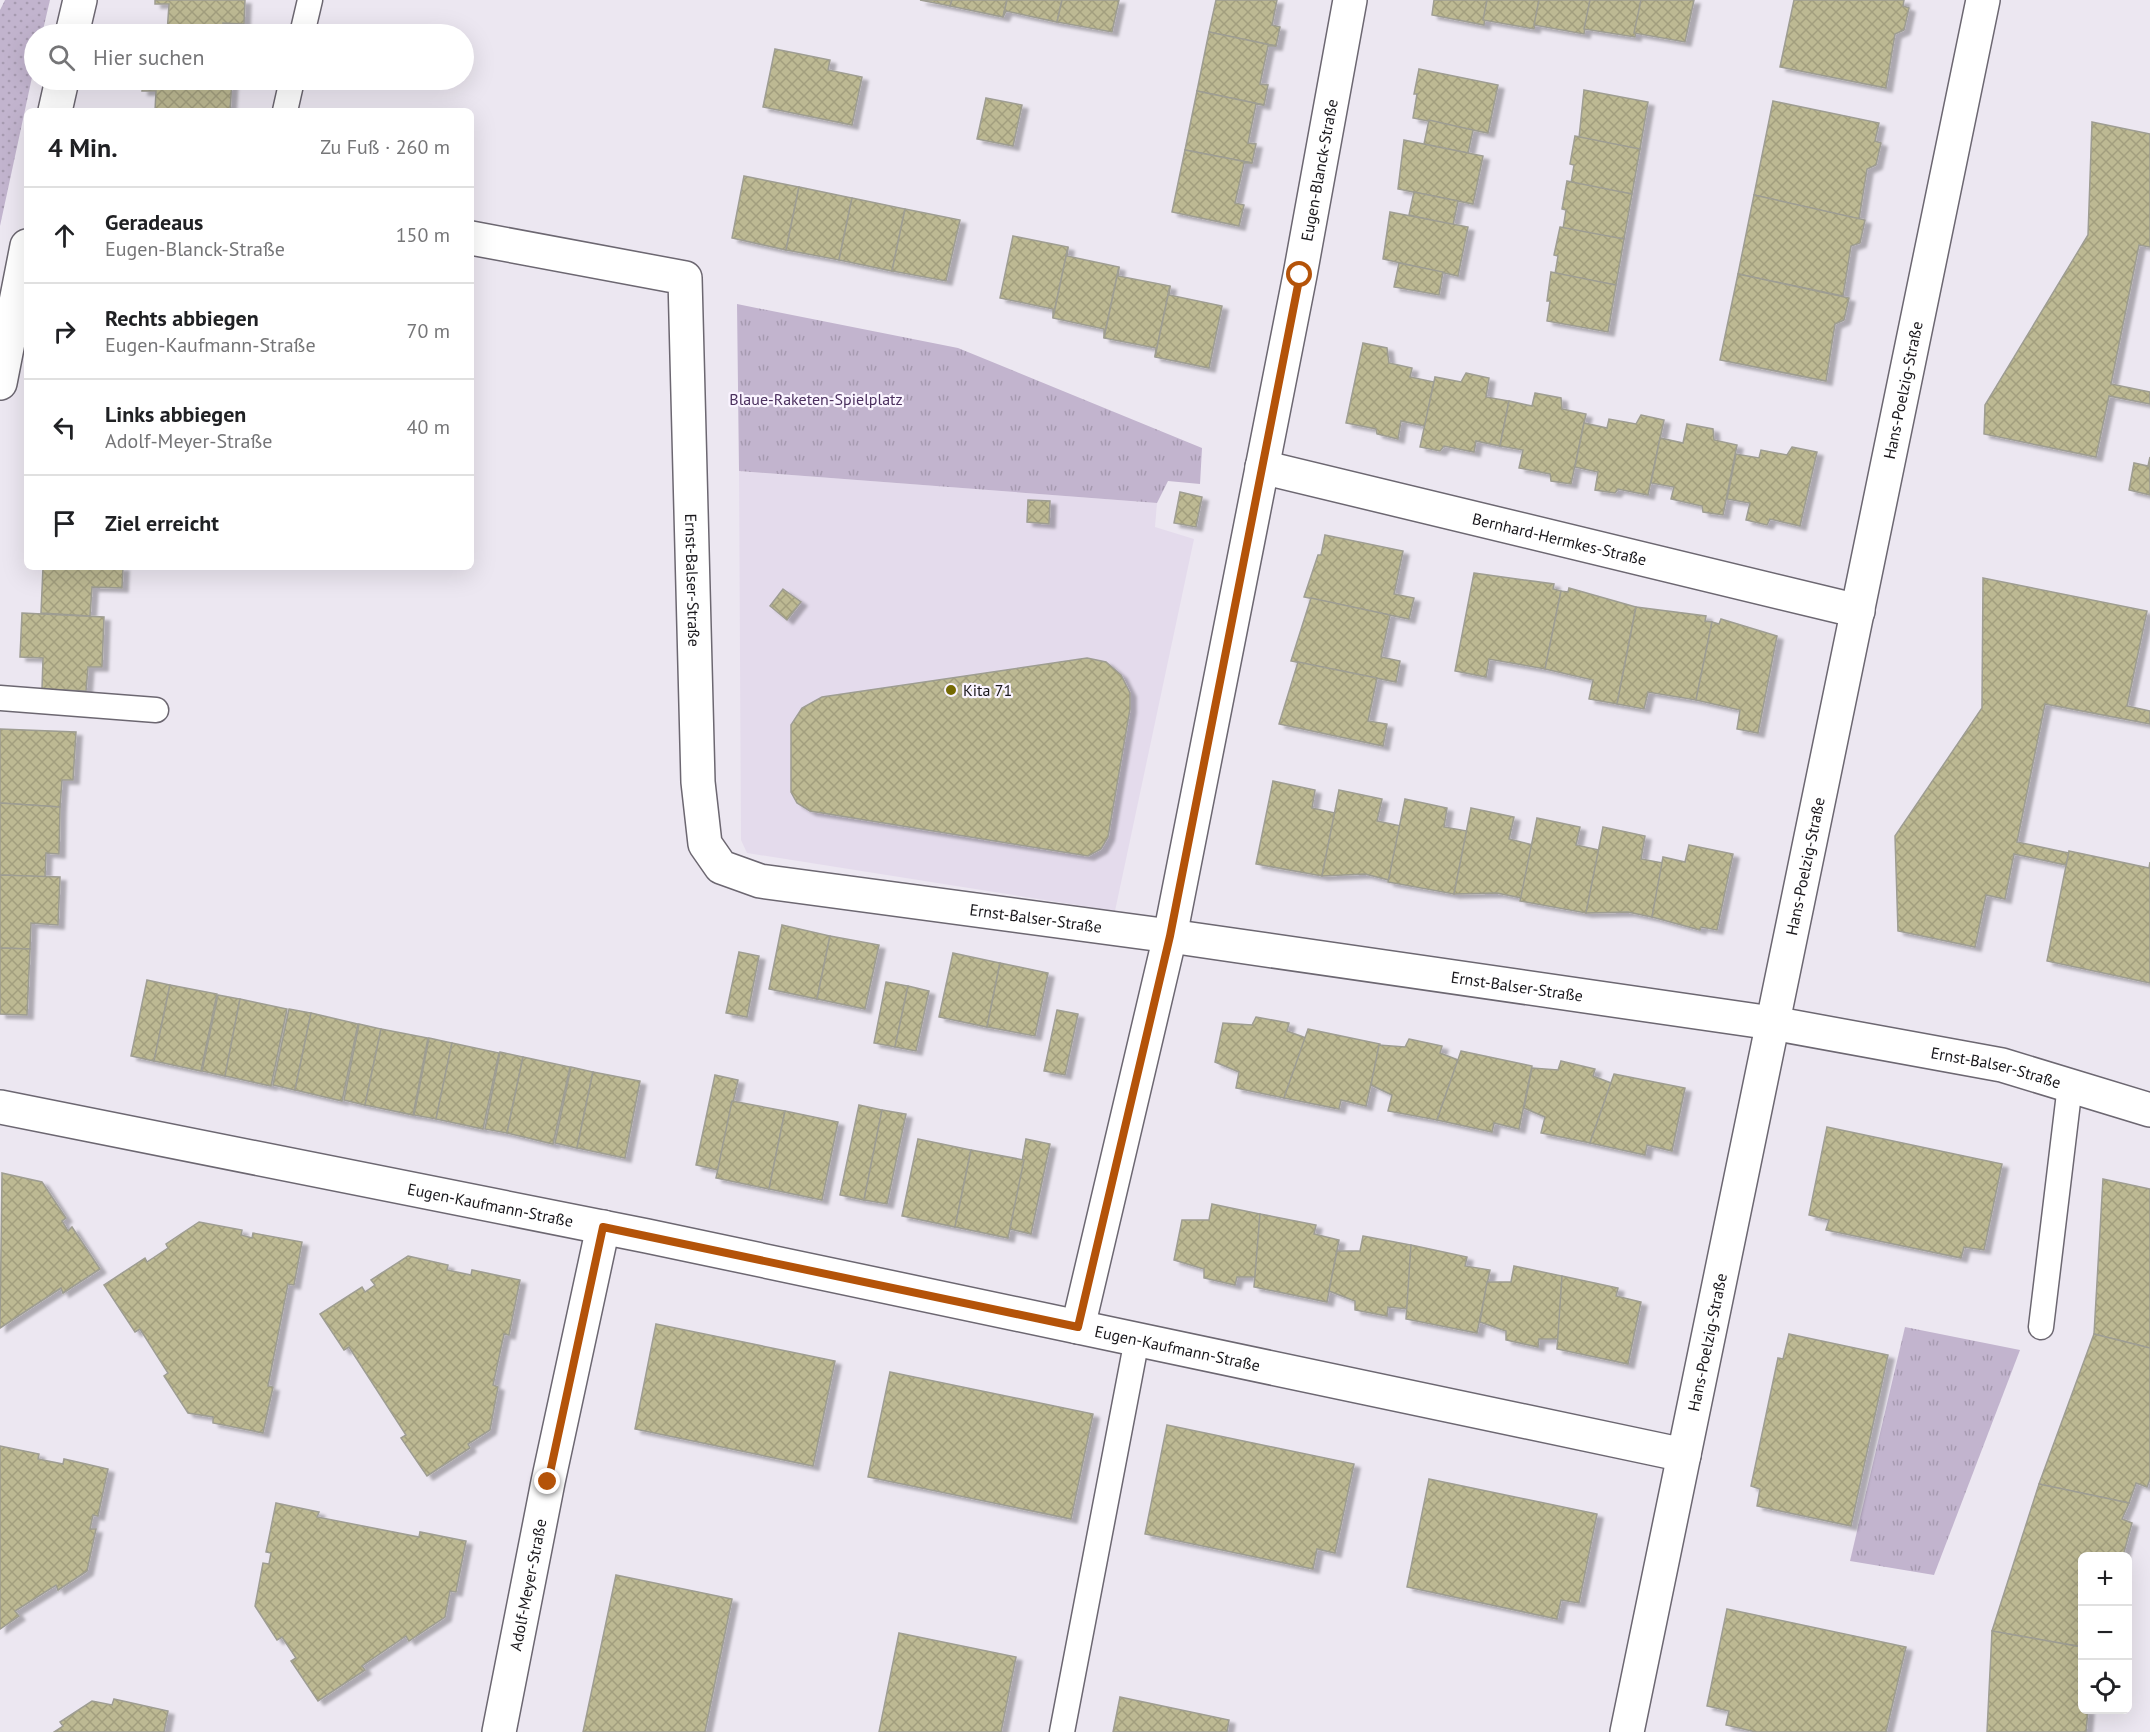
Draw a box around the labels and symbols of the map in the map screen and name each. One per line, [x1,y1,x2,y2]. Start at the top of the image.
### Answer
street label: Eugen-Blanck-Straße [1296,97,1342,243]
route start [1286,261,1312,287]
street label: Hans-Poelzig-Straße [1879,319,1927,461]
park label: Blaue-Raketen-Spielplatz [729,389,903,409]
street label: Bernhard-Hermkes-Straße [1470,508,1649,570]
street label: Ernst-Balser-Straße [681,513,705,647]
place label: Kita 71 [963,680,1012,700]
marker: Kita 71 [944,683,958,697]
street label: Hans-Poelzig-Straße [1781,795,1829,937]
street label: Ernst-Balser-Straße [968,899,1103,937]
street label: Ernst-Balser-Straße [1450,967,1584,1006]
street label: Ernst-Balser-Straße [1929,1042,2063,1092]
street label: Eugen-Kaufmann-Straße [406,1178,575,1231]
street label: Hans-Poelzig-Straße [1683,1271,1731,1413]
street label: Eugen-Kaufmann-Straße [1093,1321,1262,1375]
route end [534,1468,560,1494]
street label: Adolf-Meyer-Straße [505,1517,551,1653]

